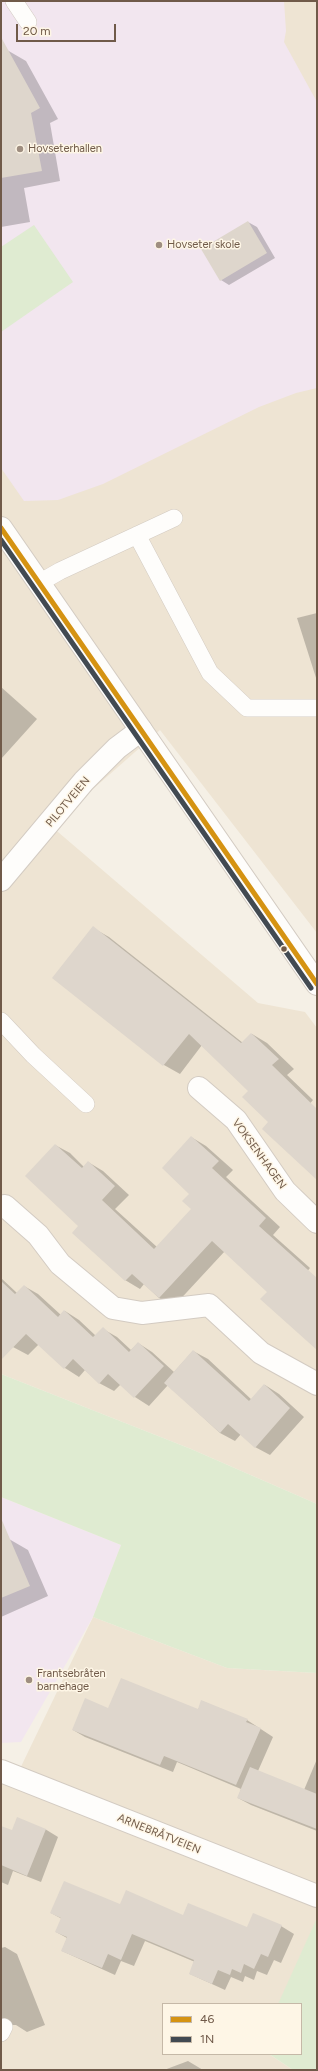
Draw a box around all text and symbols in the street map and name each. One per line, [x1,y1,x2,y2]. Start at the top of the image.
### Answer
scale bar [18,16,118,42]
text: 20 m [23,24,51,38]
place label: Hovseterhallen [28,142,102,156]
marker: Hovseterhallen [15,144,25,154]
place label: Hovseter skole [167,238,240,252]
marker: Hovseter skole [154,240,164,250]
street label: PILOTVEIEN [43,774,93,830]
unlabelled marker [279,944,289,954]
street label: VOKSENHAGEN [229,1116,289,1192]
place label: Frantsebråten barnehage [37,1667,106,1693]
marker: Frantsebråten barnehage [24,1675,34,1685]
street label: ARNEBRÅTVEIEN [115,1811,203,1857]
legend [162,2003,302,2055]
text: 46 [200,2012,214,2026]
text: 1N [200,2032,214,2046]

